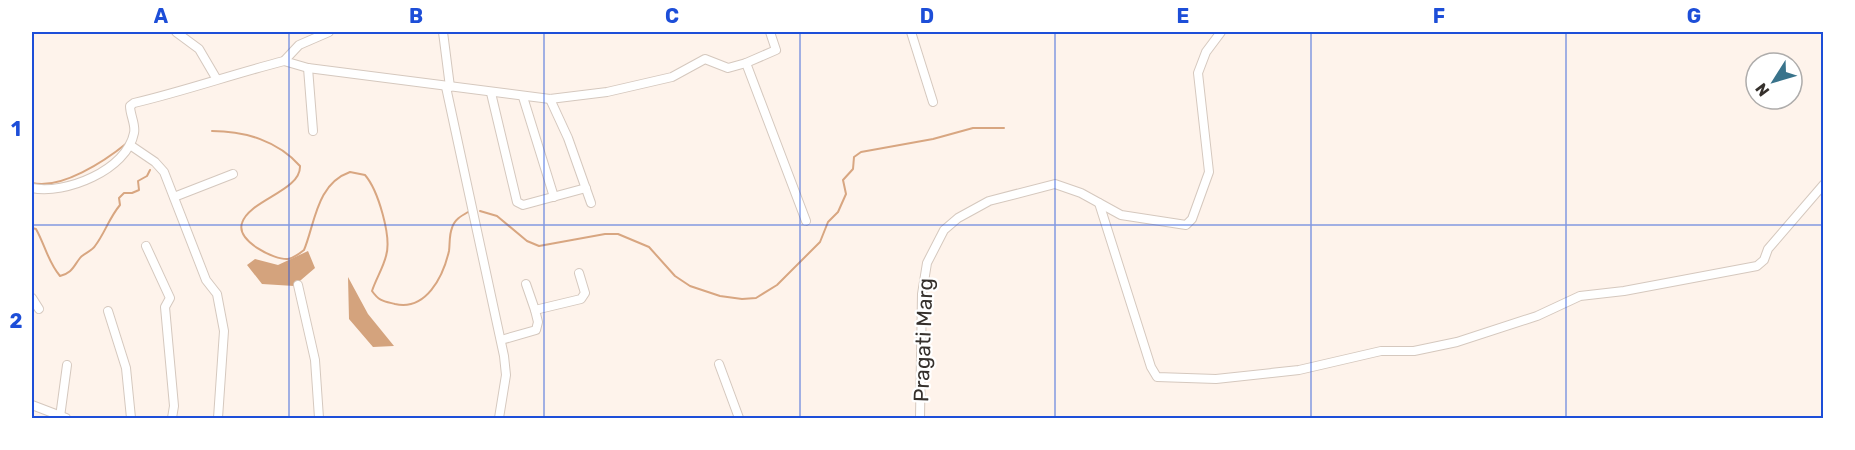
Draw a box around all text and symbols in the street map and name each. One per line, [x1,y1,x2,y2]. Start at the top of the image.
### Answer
text: A [154,4,169,28]
text: B [409,4,423,28]
text: C [665,4,679,28]
text: D [920,4,934,28]
text: E [1177,4,1189,28]
text: F [1433,4,1445,28]
text: G [1687,4,1701,28]
north arrow [1744,51,1804,111]
text: N [1751,79,1773,100]
text: 1 [11,117,21,141]
street label: Pragati Marg [908,278,938,402]
text: 2 [10,309,23,333]

